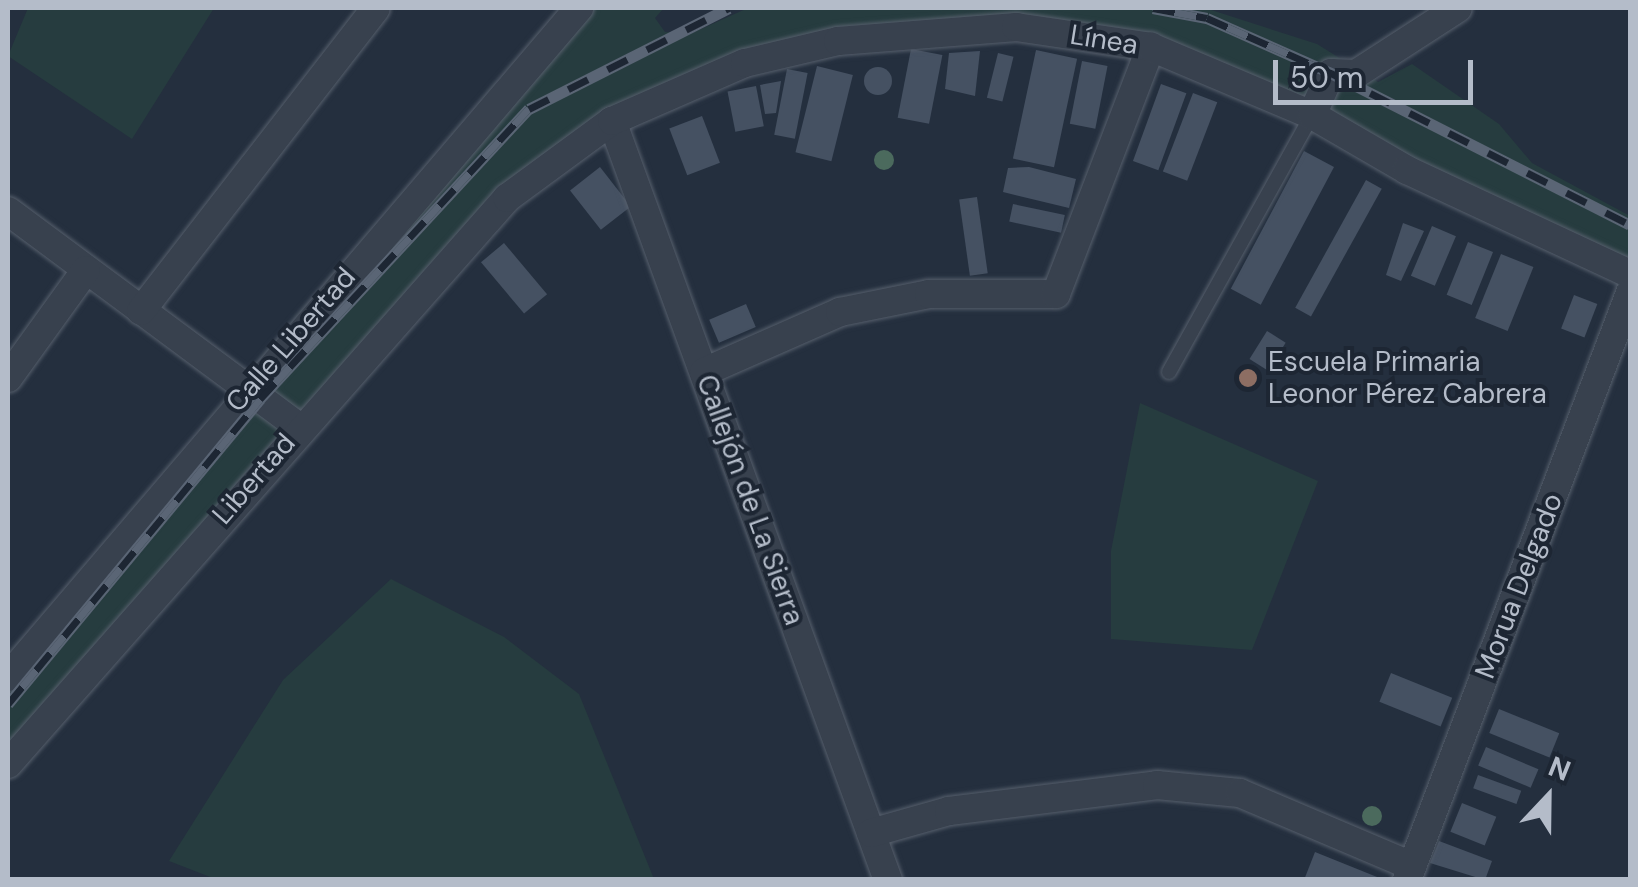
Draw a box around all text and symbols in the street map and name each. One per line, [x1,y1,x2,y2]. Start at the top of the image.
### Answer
street label: Línea [1068,18,1140,62]
scale bar [1278,40,1478,102]
text: 50 m [1290,58,1364,97]
street label: Calle Libertad [219,261,363,419]
place label: Escuela Primaria Leonor Pérez Cabrera [1268,345,1547,411]
marker: Escuela Primaria Leonor Pérez Cabrera [1237,367,1259,389]
street label: Callejón de La Sierra [689,370,811,630]
street label: Libertad [206,427,302,531]
street label: Morua Delgado [1468,489,1570,683]
north arrow [1498,747,1598,847]
text: N [1543,748,1576,790]

